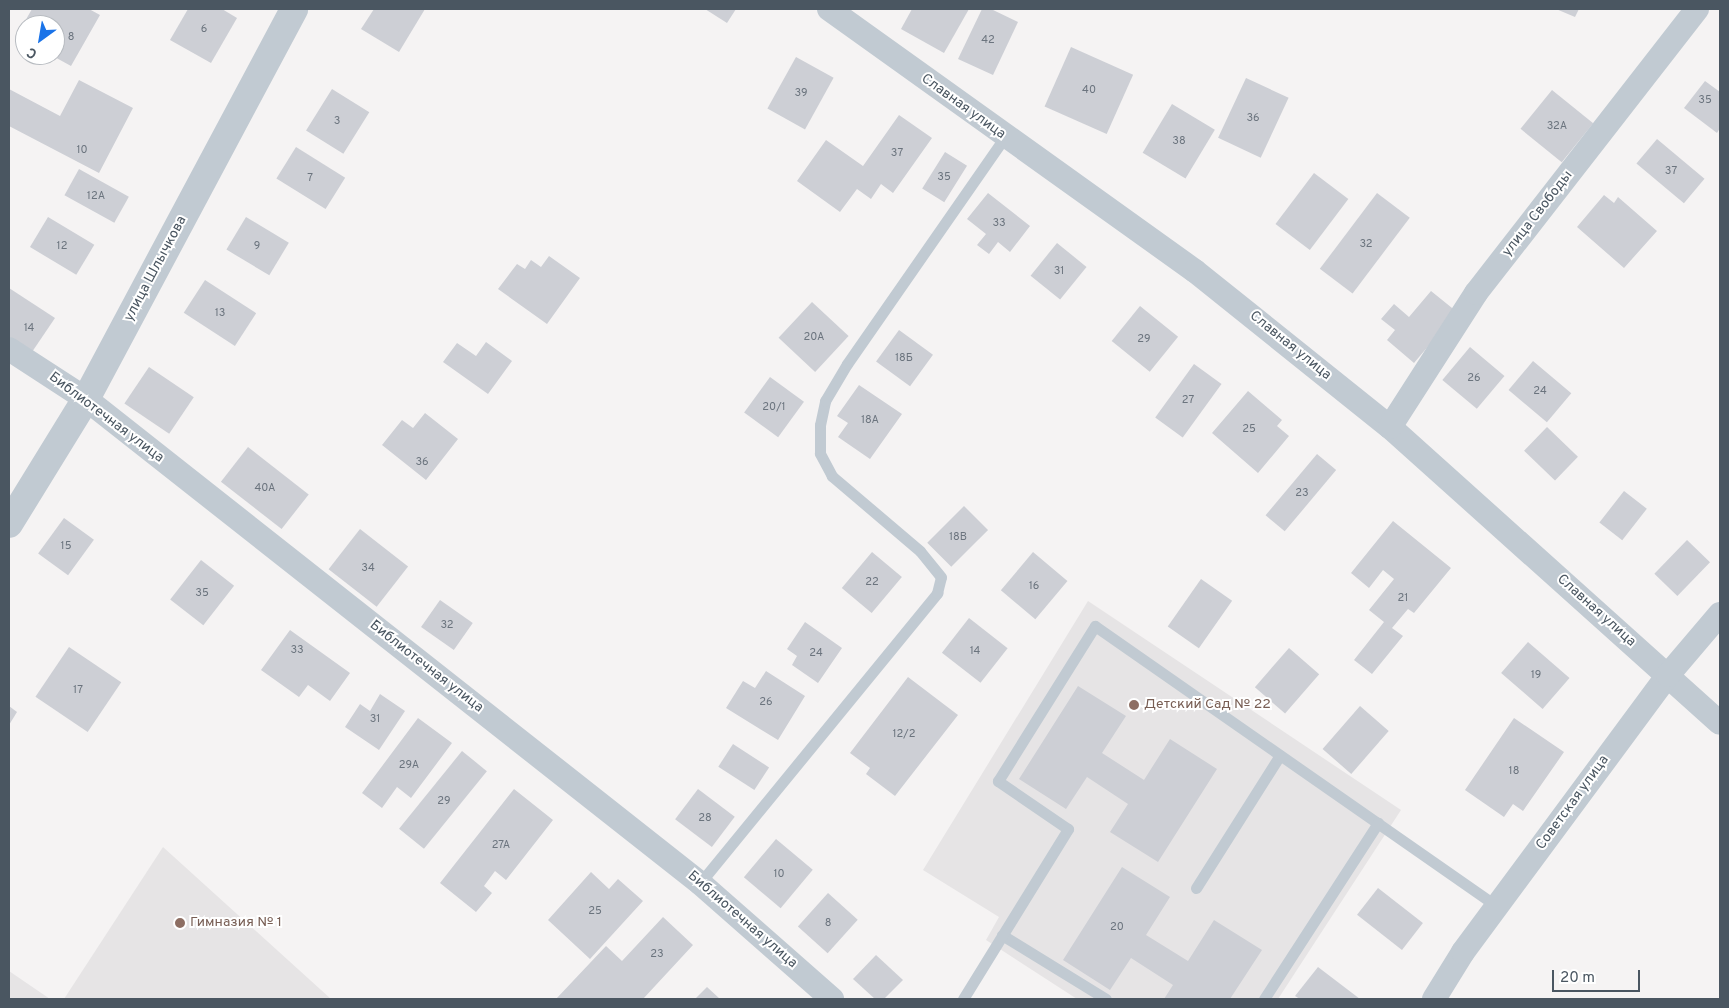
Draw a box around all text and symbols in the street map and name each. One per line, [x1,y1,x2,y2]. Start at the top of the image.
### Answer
north arrow [15,15,65,65]
house number: 6 [201,22,207,36]
house number: 8 [68,30,74,44]
house number: 42 [981,33,995,47]
text: С [24,43,41,62]
street label: Славная улица [918,71,1008,143]
house number: 40 [1082,83,1096,97]
house number: 39 [795,86,807,100]
house number: 35 [1698,93,1712,107]
house number: 36 [1246,111,1260,125]
house number: 3 [334,114,340,128]
house number: 32А [1547,119,1567,133]
house number: 38 [1172,134,1186,148]
house number: 10 [76,143,88,157]
house number: 37 [891,146,903,160]
house number: 37 [1665,164,1677,178]
street label: улица Свободы [1499,168,1577,260]
house number: 35 [937,170,951,184]
house number: 7 [307,171,313,185]
house number: 12А [87,189,105,203]
street label: улица Шлычкова [121,213,191,325]
house number: 33 [992,216,1006,230]
house number: 32 [1359,237,1373,251]
house number: 12 [57,239,67,253]
house number: 9 [254,239,260,253]
house number: 31 [1054,264,1064,278]
house number: 13 [215,306,225,320]
street label: Славная улица [1246,308,1334,384]
house number: 14 [24,321,34,335]
house number: 20А [804,330,824,344]
house number: 29 [1137,332,1151,346]
house number: 18Б [895,351,913,365]
street label: Библиотечная улица [45,369,167,467]
house number: 26 [1467,371,1481,385]
house number: 24 [1533,384,1547,398]
house number: 27 [1182,393,1194,407]
house number: 20/1 [762,400,786,414]
house number: 18А [861,413,879,427]
house number: 25 [1242,422,1256,436]
house number: 36 [415,455,429,469]
house number: 40А [254,481,276,495]
house number: 23 [1295,486,1309,500]
house number: 18В [949,530,967,544]
house number: 15 [61,539,71,553]
house number: 34 [361,561,375,575]
street label: Славная улица [1553,571,1639,651]
house number: 22 [865,575,879,589]
house number: 16 [1029,579,1039,593]
house number: 35 [195,586,209,600]
house number: 21 [1398,591,1408,605]
street label: Библиотечная улица [366,617,486,717]
house number: 32 [440,618,454,632]
house number: 33 [290,643,304,657]
house number: 14 [970,644,980,658]
house number: 24 [809,646,823,660]
house number: 19 [1531,668,1541,682]
house number: 17 [73,683,83,697]
house number: 26 [759,695,773,709]
place label: Детский Сад № 22 [1144,697,1271,713]
marker: Детский Сад № 22 [1128,699,1140,711]
house number: 31 [370,712,380,726]
house number: 12/2 [893,727,915,741]
street label: Советская улица [1533,752,1613,854]
house number: 29А [399,758,419,772]
house number: 18 [1509,764,1519,778]
house number: 29 [437,794,451,808]
house number: 28 [698,811,712,825]
house number: 27А [492,838,510,852]
house number: 10 [773,867,785,881]
street label: Библиотечная улица [684,868,800,972]
house number: 25 [588,904,602,918]
place label: Гимназия № 1 [190,915,282,931]
house number: 8 [825,916,831,930]
marker: Гимназия № 1 [174,917,186,929]
house number: 20 [1110,920,1124,934]
house number: 23 [650,947,664,961]
scale bar [1554,960,1642,992]
text: 20 m [1560,969,1595,988]

